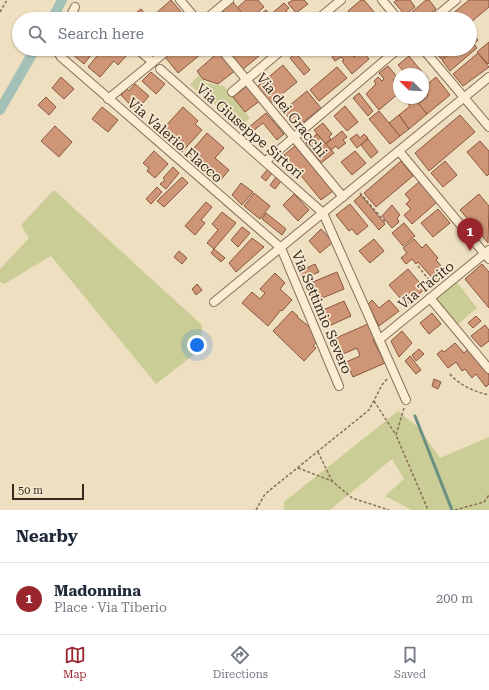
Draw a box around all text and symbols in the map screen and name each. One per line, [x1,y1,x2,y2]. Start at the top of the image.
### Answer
search box [12,12,477,56]
icon: search [26,23,48,45]
text: Search here [58,25,144,43]
north arrow [393,68,429,104]
street label: Via dei Gracchi [253,70,331,161]
street label: Via Giuseppe Sirtori [193,80,307,182]
street label: Via Valerio Flacco [124,94,226,186]
pin: 1 [457,218,483,251]
street label: Via Settimio Severo [289,248,355,376]
street label: Via Tacito [395,258,457,312]
your location [187,335,207,355]
scale bar [12,482,84,501]
text: 50 m [18,484,43,497]
text: Nearby [16,526,78,546]
text: Madonnina [54,582,141,600]
text: 1 [25,591,33,606]
text: 200 m [436,591,473,606]
text: Place · Via Tiberio [54,600,167,615]
tab: Map [63,644,87,681]
tab: Directions [213,644,268,681]
tab: Saved [394,644,426,681]

